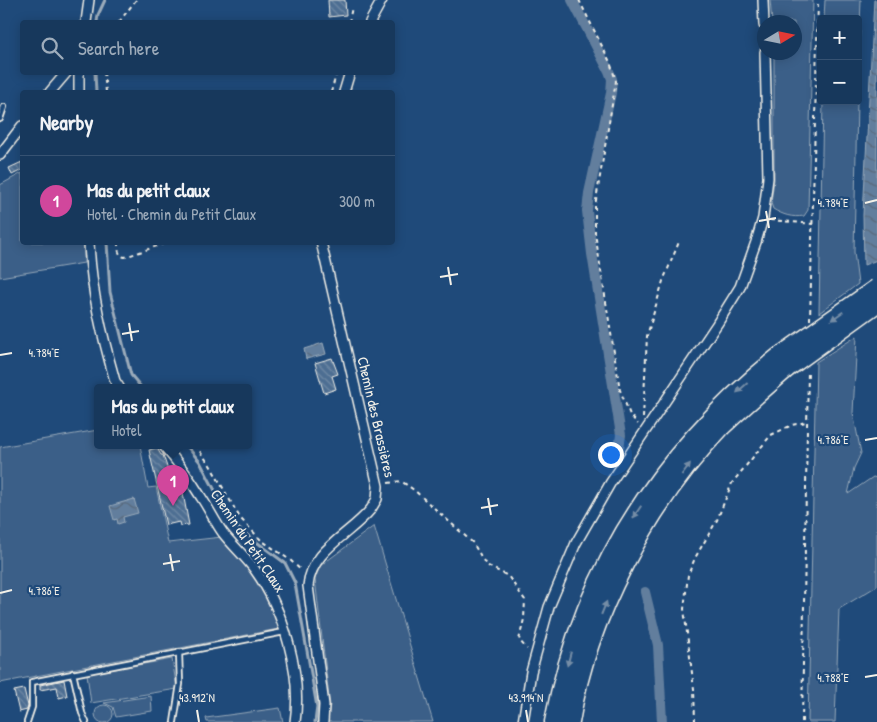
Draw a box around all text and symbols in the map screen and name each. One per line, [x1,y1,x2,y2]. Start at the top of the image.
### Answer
north arrow [757,15,802,60]
map controls [817,15,862,105]
button: + [817,15,862,60]
search box [20,20,395,75]
icon: search [38,34,66,62]
text: Search here [78,35,159,61]
button: − [817,60,862,105]
text: Nearby [40,108,93,137]
text: Mas du petit claux [87,177,210,203]
text: 1 [53,190,59,212]
text: 300 m [339,190,375,212]
text: 4.784°E [818,194,849,211]
text: Hotel · Chemin du Petit Claux [87,203,256,225]
one-way arrow [830,311,844,321]
text: 4.784°E [29,344,60,361]
street label: Chemin des Brassières [352,355,401,479]
one-way arrow [736,382,748,394]
popup [94,384,252,449]
text: Mas du petit claux [111,393,235,419]
text: Hotel [111,419,141,441]
text: 4.786°E [817,431,849,448]
your location [598,442,624,468]
one-way arrow [681,463,692,476]
pin: 1 [157,465,189,506]
street label: Chemin du Petit Claux [206,485,291,597]
one-way arrow [632,505,642,518]
text: 4.786°E [28,582,60,599]
one-way arrow [601,601,609,616]
one-way arrow [565,651,573,666]
text: 4.788°E [817,669,849,686]
text: 43.912°N [179,689,215,706]
text: 43.914°N [509,689,543,706]

